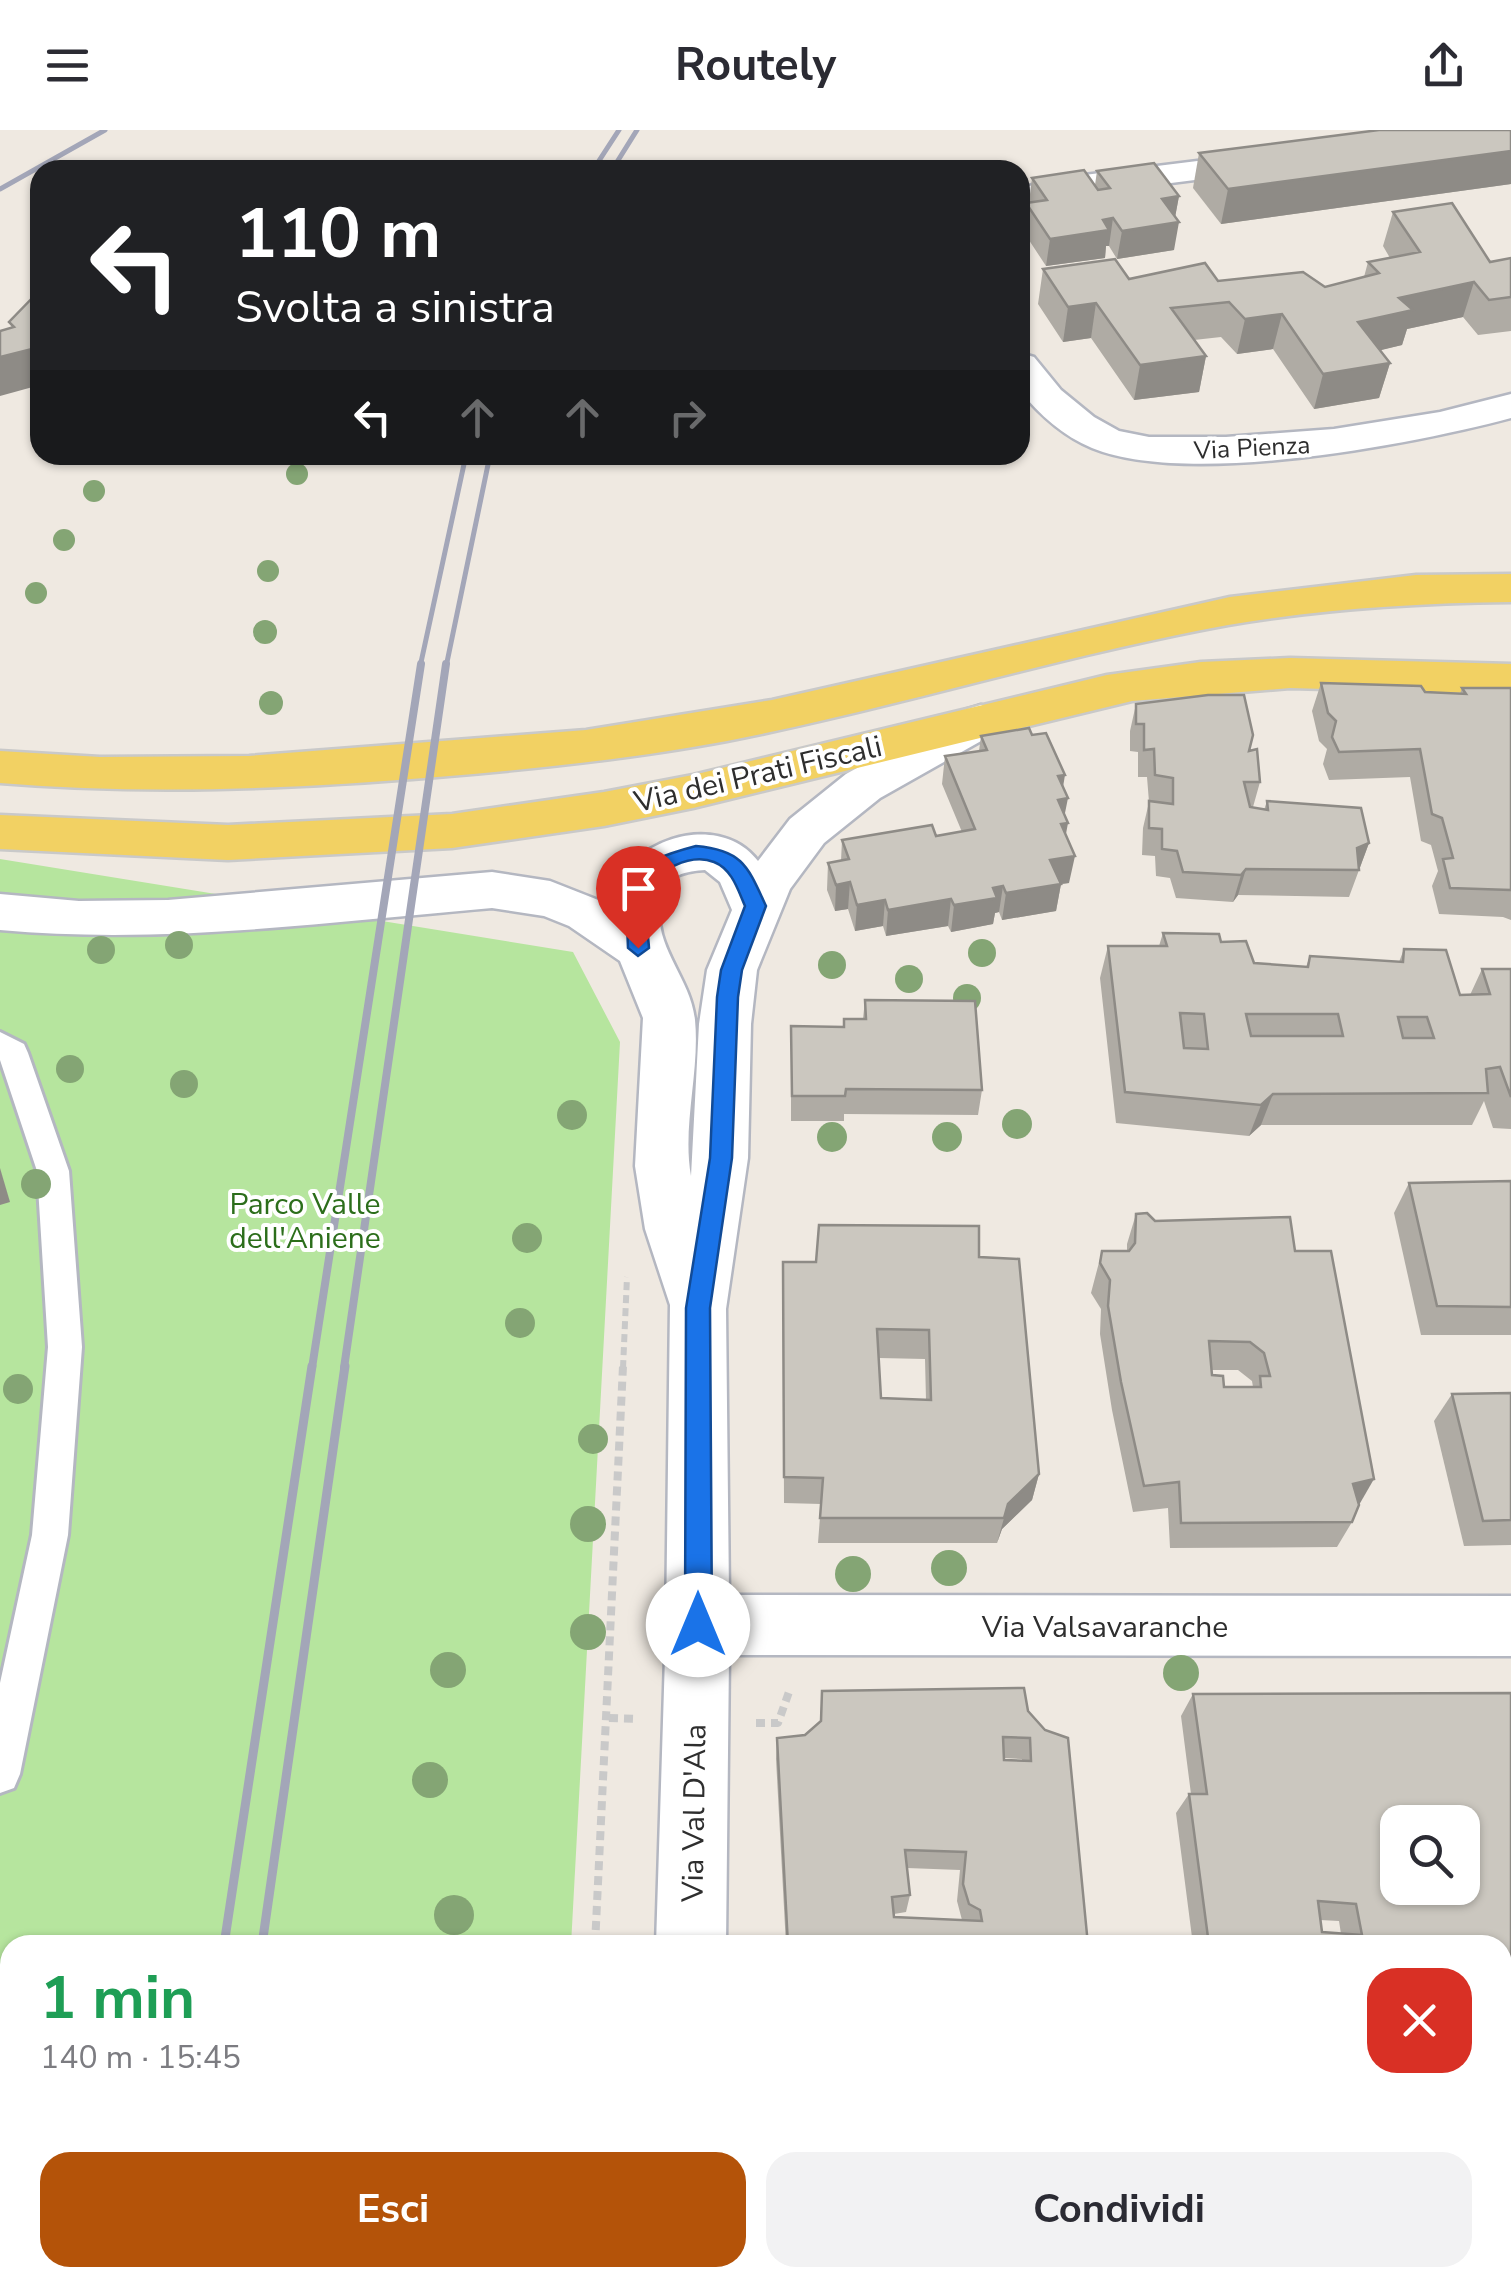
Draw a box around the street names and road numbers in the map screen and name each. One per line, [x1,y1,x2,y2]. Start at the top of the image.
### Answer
street label: Via Pienza [1192,428,1311,468]
street label: Via dei Prati Fiscali [629,726,886,823]
street label: Via Valsavaranche [981,1607,1228,1648]
street label: Via Val D'Ala [672,1724,717,1903]

